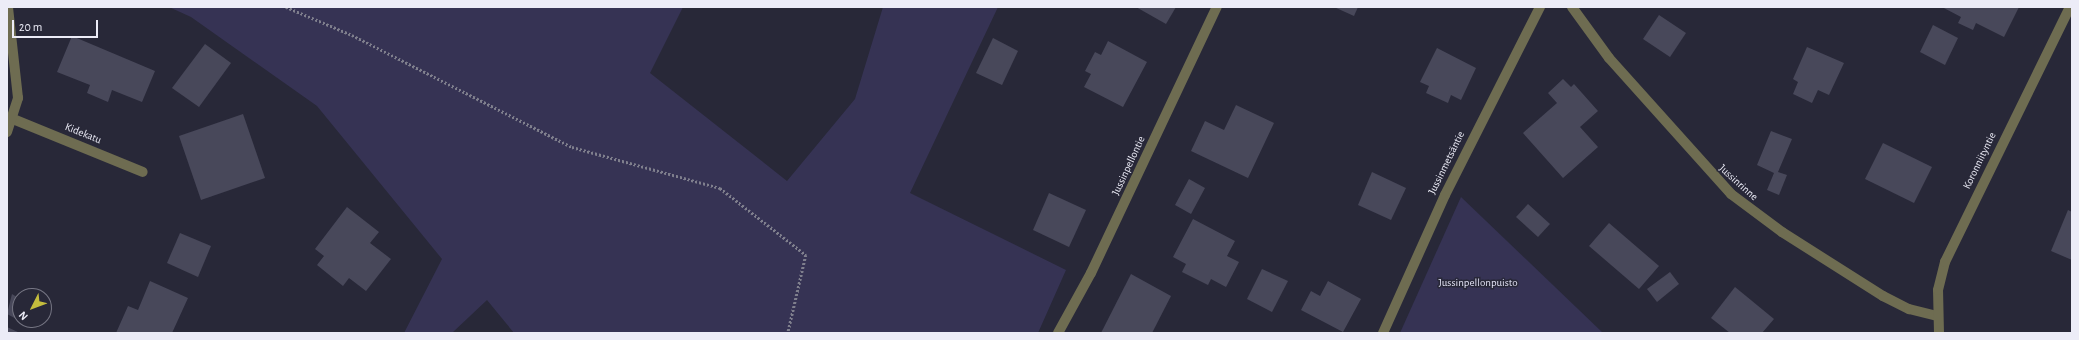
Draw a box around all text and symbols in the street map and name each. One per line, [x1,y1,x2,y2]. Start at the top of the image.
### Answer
scale bar [14,12,100,38]
text: 20 m [19,21,42,33]
street label: Kidekatu [63,121,103,147]
street label: Jussinmetsäntie [1426,129,1468,197]
street label: Koronniityntie [1961,130,1999,192]
street label: Jussinpellontie [1110,134,1148,198]
street label: Jussinrinne [1716,162,1760,204]
park label: Jussinpellonpuisto [1438,276,1518,290]
north arrow [12,288,52,328]
text: N [17,309,30,322]

